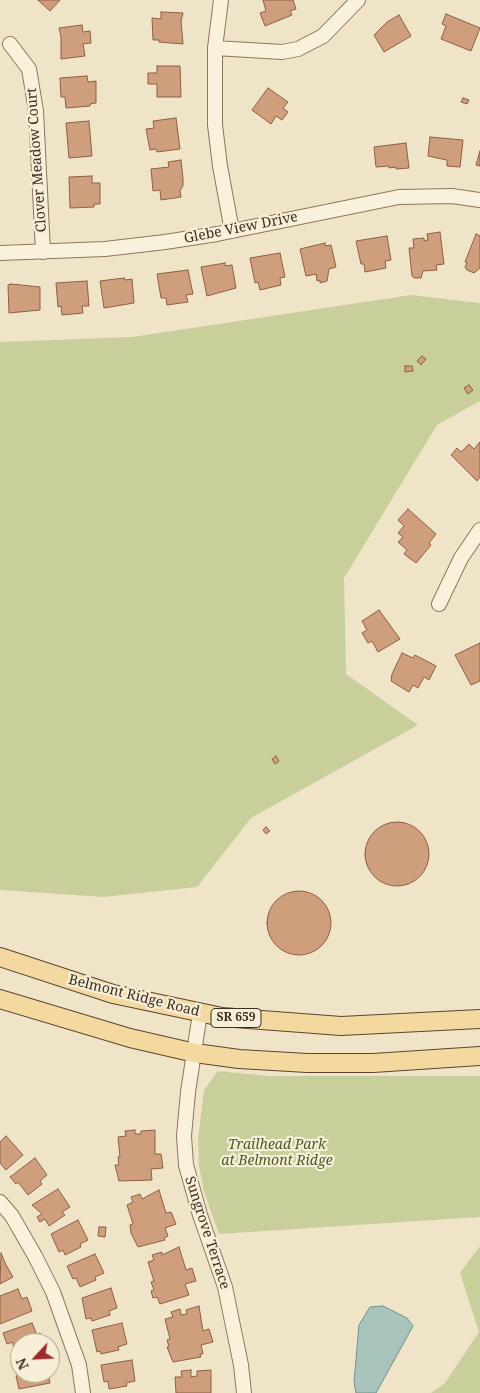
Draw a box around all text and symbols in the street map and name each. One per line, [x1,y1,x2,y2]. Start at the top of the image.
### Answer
street label: Clover Meadow Court [24,87,50,233]
street label: Glebe View Drive [183,209,299,247]
street label: Belmont Ridge Road [67,972,201,1020]
road number: SR 659 [211,1008,261,1028]
park label: Trailhead Park at Belmont Ridge [221,1137,333,1170]
street label: Sungrove Terrace [181,1175,233,1291]
north arrow [10,1333,60,1383]
text: N [11,1355,33,1373]

